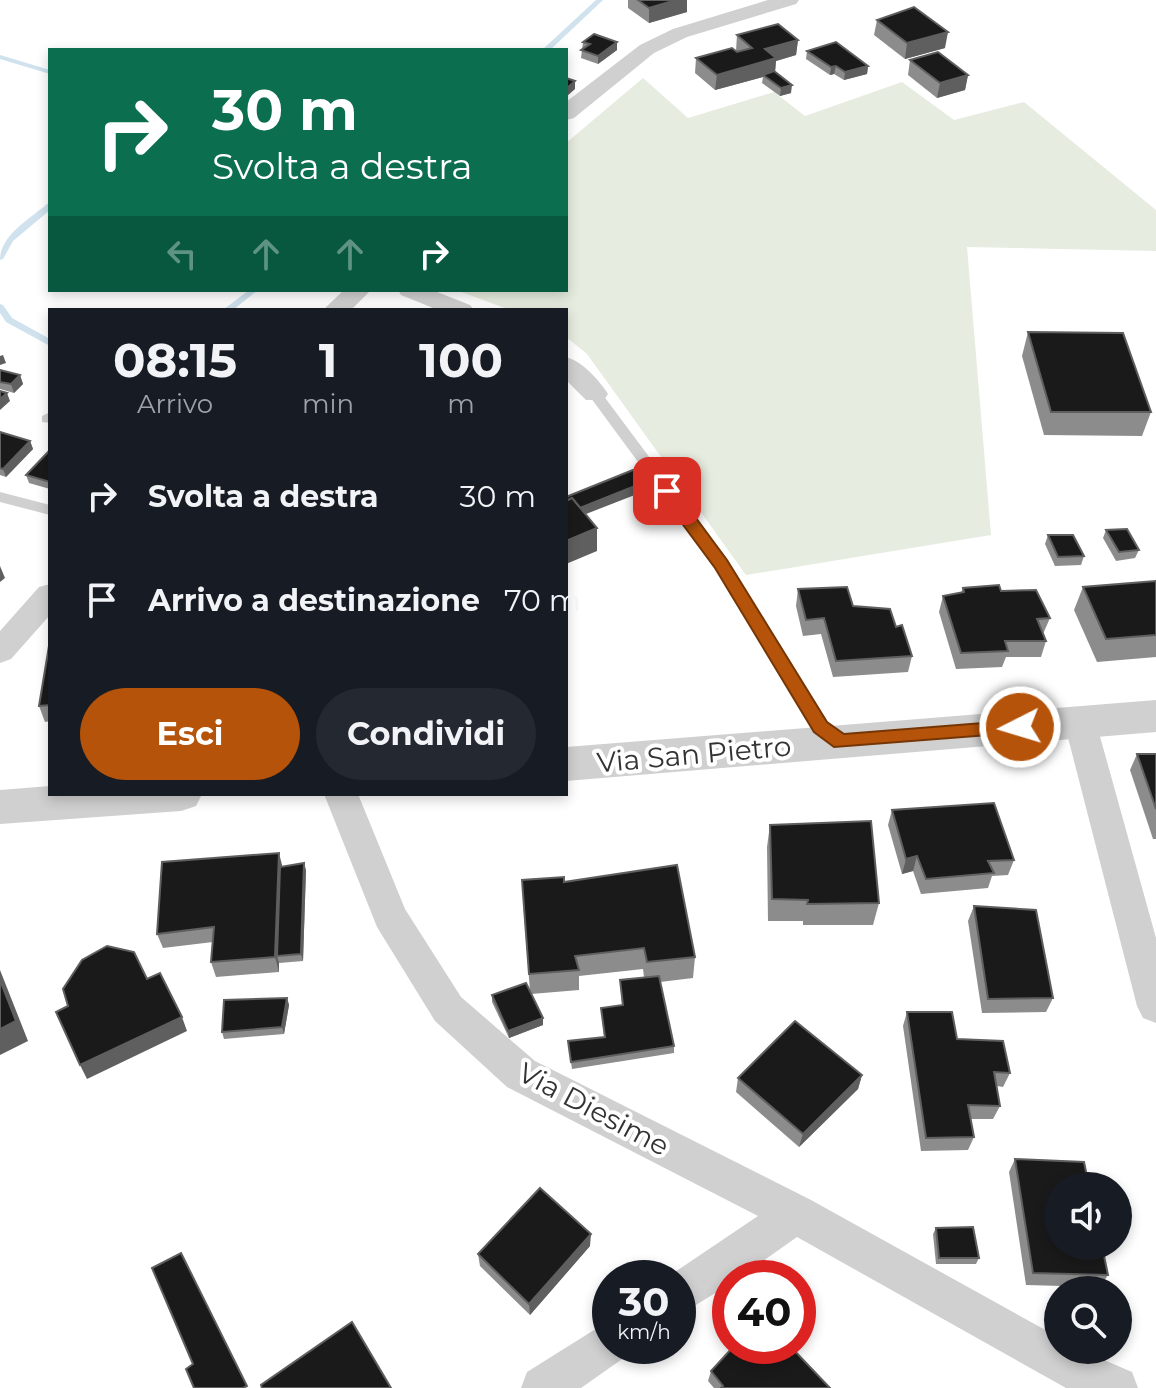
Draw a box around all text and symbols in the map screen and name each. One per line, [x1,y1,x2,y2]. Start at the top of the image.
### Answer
text: 30 m [212,76,358,144]
icon: right [80,80,184,184]
text: Svolta a destra [212,144,472,188]
icon: left [160,232,204,276]
icon: ahead [244,232,288,276]
icon: ahead [328,232,372,276]
icon: right [412,232,456,276]
text: 08:15 [113,331,237,389]
text: 1 [319,331,338,389]
text: 100 [419,331,503,389]
text: Arrivo [137,388,213,420]
text: min [302,388,354,420]
text: m [447,388,475,420]
pin [633,457,701,525]
icon: arrive [645,469,689,513]
icon: right [80,474,124,518]
text: Svolta a destra [148,478,378,515]
text: 30 m [460,478,536,515]
icon: arrive [80,578,124,622]
text: Arrivo a destinazione [148,582,480,619]
text: 70 m [504,582,581,619]
position arrow [978,685,1062,769]
button: Esci [80,688,300,780]
button: Condividi [316,688,536,780]
street label: Via San Pietro [595,729,793,779]
street label: Via Diesime [513,1055,675,1163]
map controls [1044,1172,1132,1364]
button: sound [1044,1172,1132,1260]
speed limit sign: 40 [712,1260,816,1364]
button: search [1044,1276,1132,1364]
text: 30 [619,1277,669,1326]
text: km/h [617,1320,671,1344]

